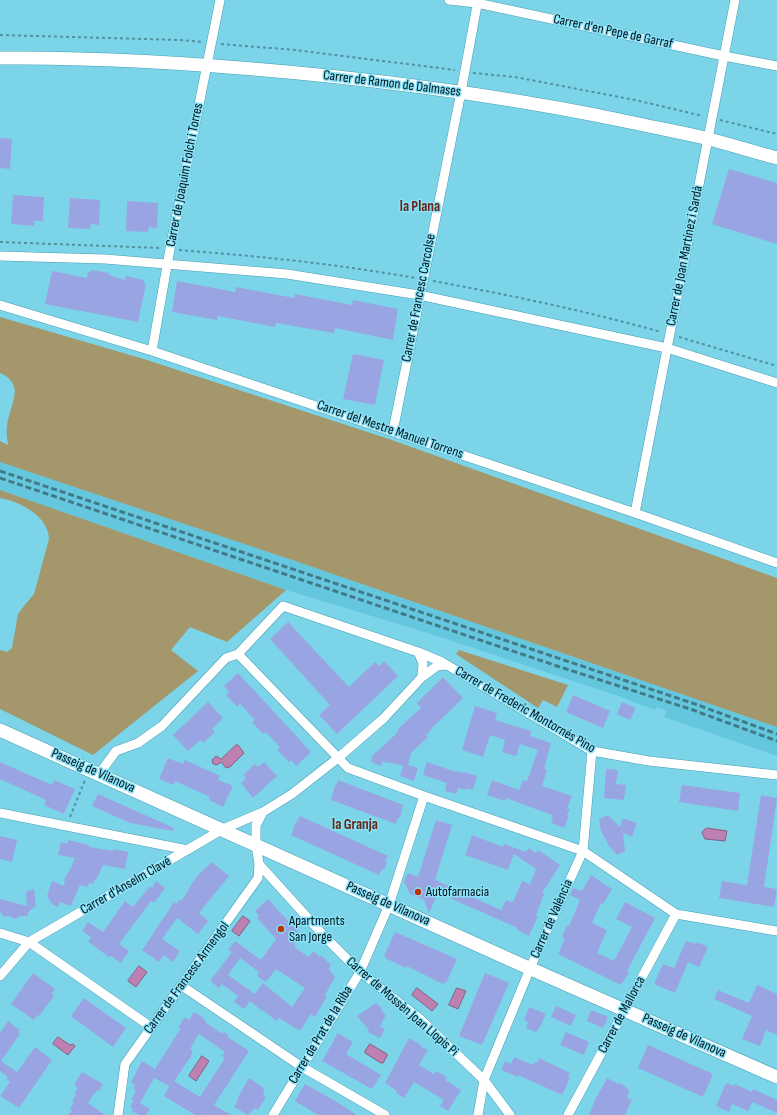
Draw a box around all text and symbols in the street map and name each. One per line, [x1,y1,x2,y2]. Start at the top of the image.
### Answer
street label: Carrer d'en Pepe de Garraf [552,11,674,53]
street label: Carrer de Ramon de Dalmases [322,67,462,101]
street label: Carrer de Joaquim Folch i Torres [163,102,207,248]
street label: Carrer de Joan Martínez i Sardà [663,184,707,328]
district label: la Plana [400,198,440,216]
street label: Carrer de Francesc Carcolse [398,233,440,363]
street label: Carrer del Mestre Manuel Torrens [315,397,465,463]
street label: Carrer de Frederic Montornés Pino [452,663,598,757]
street label: Passeig de Vilanova [49,745,137,797]
district label: la Granja [332,816,378,834]
street label: Carrer d'Anselm Clavé [78,853,174,919]
street label: Carrer de València [527,877,577,961]
street label: Passeig de Vilanova [344,878,432,930]
place label: Autofarmacia [426,884,489,900]
marker: Autofarmacia [413,887,423,897]
place label: Apartments San Jorge [289,913,345,946]
street label: Carrer de Francesc Armengol [141,919,233,1037]
marker: Apartments San Jorge [276,924,286,934]
street label: Carrer de Mossèn Joan Llopis Pi [342,954,462,1060]
street label: Carrer de Mallorca [595,974,649,1056]
street label: Carrer de Prat de la Riba [285,983,357,1087]
street label: Passeig de Vilanova [640,1010,728,1062]

